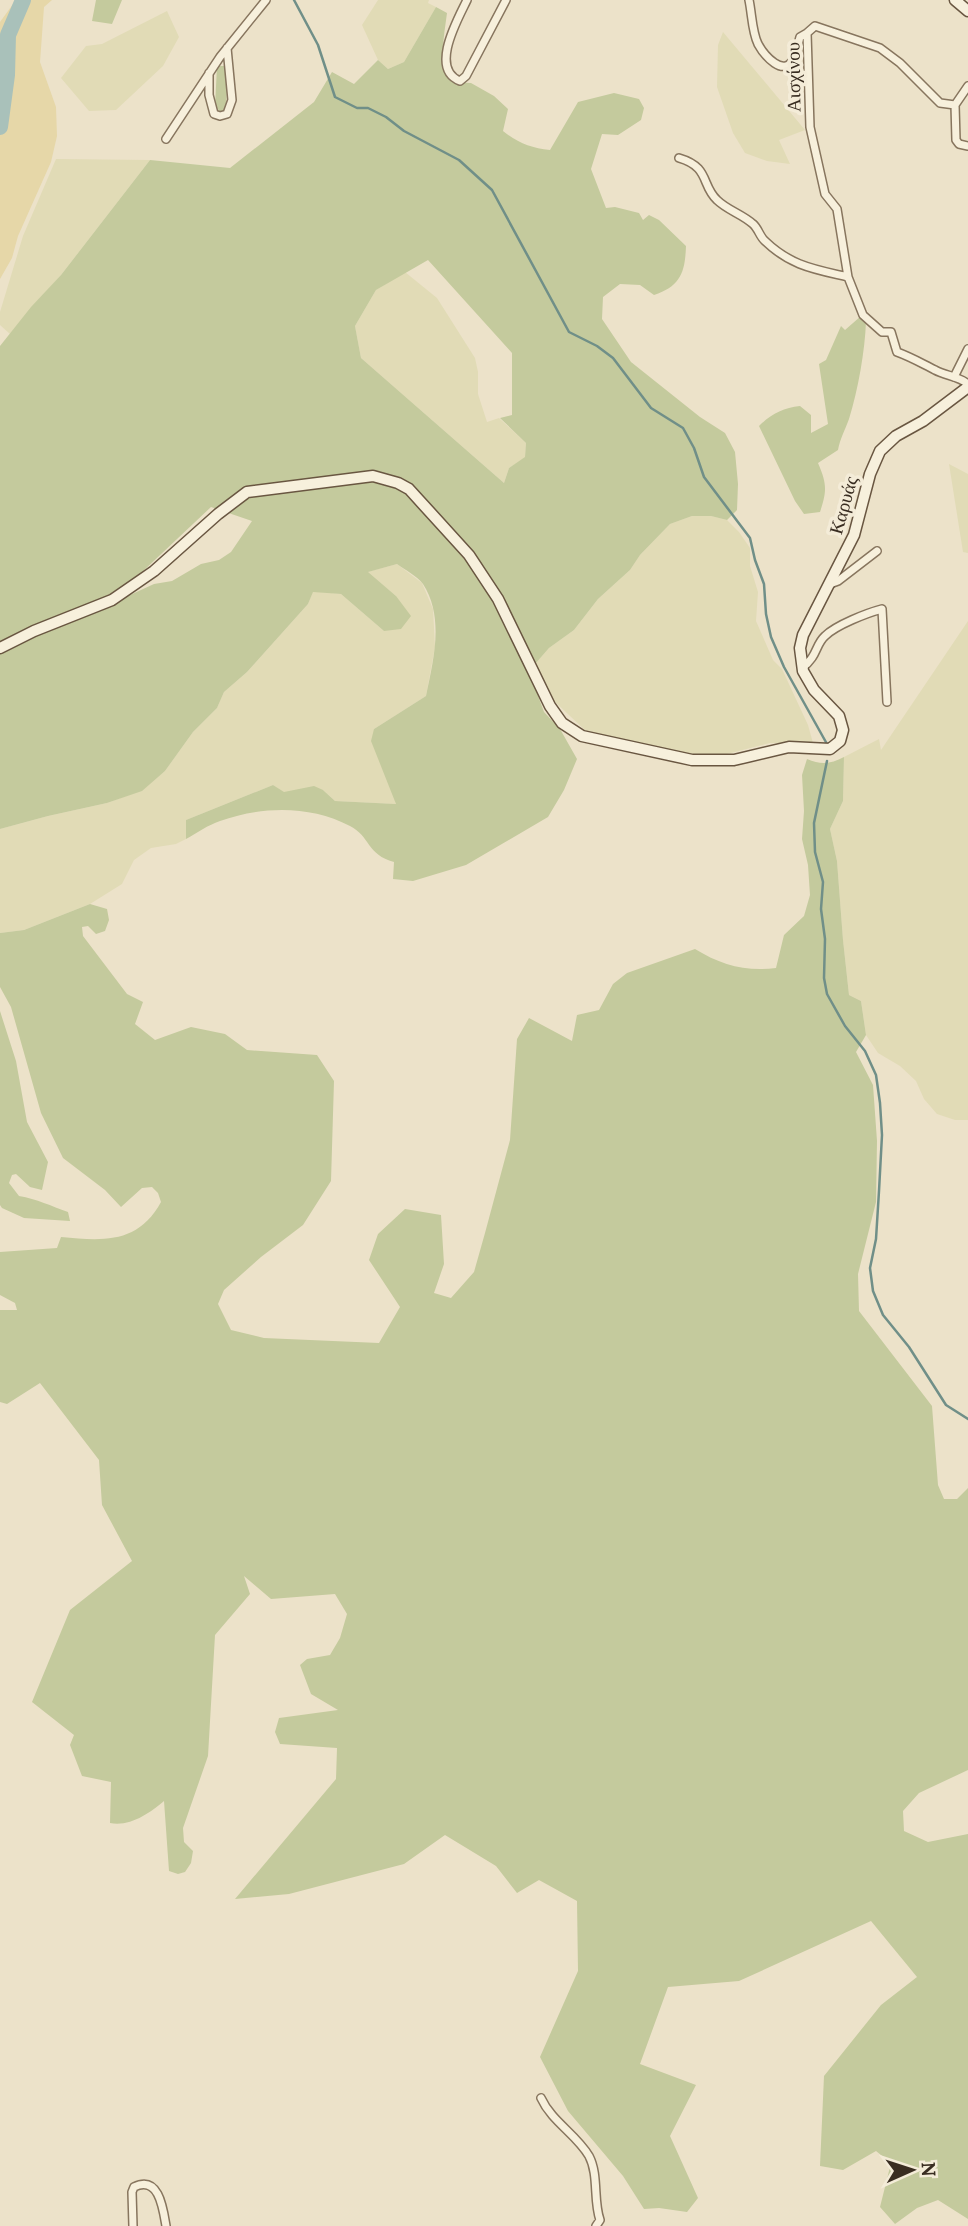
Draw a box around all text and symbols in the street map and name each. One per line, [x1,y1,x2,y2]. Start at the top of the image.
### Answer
street label: Αισχίνου [780,42,806,112]
street label: Καρυάς [823,473,863,537]
north arrow [877,2135,947,2205]
text: N [917,2161,941,2177]

